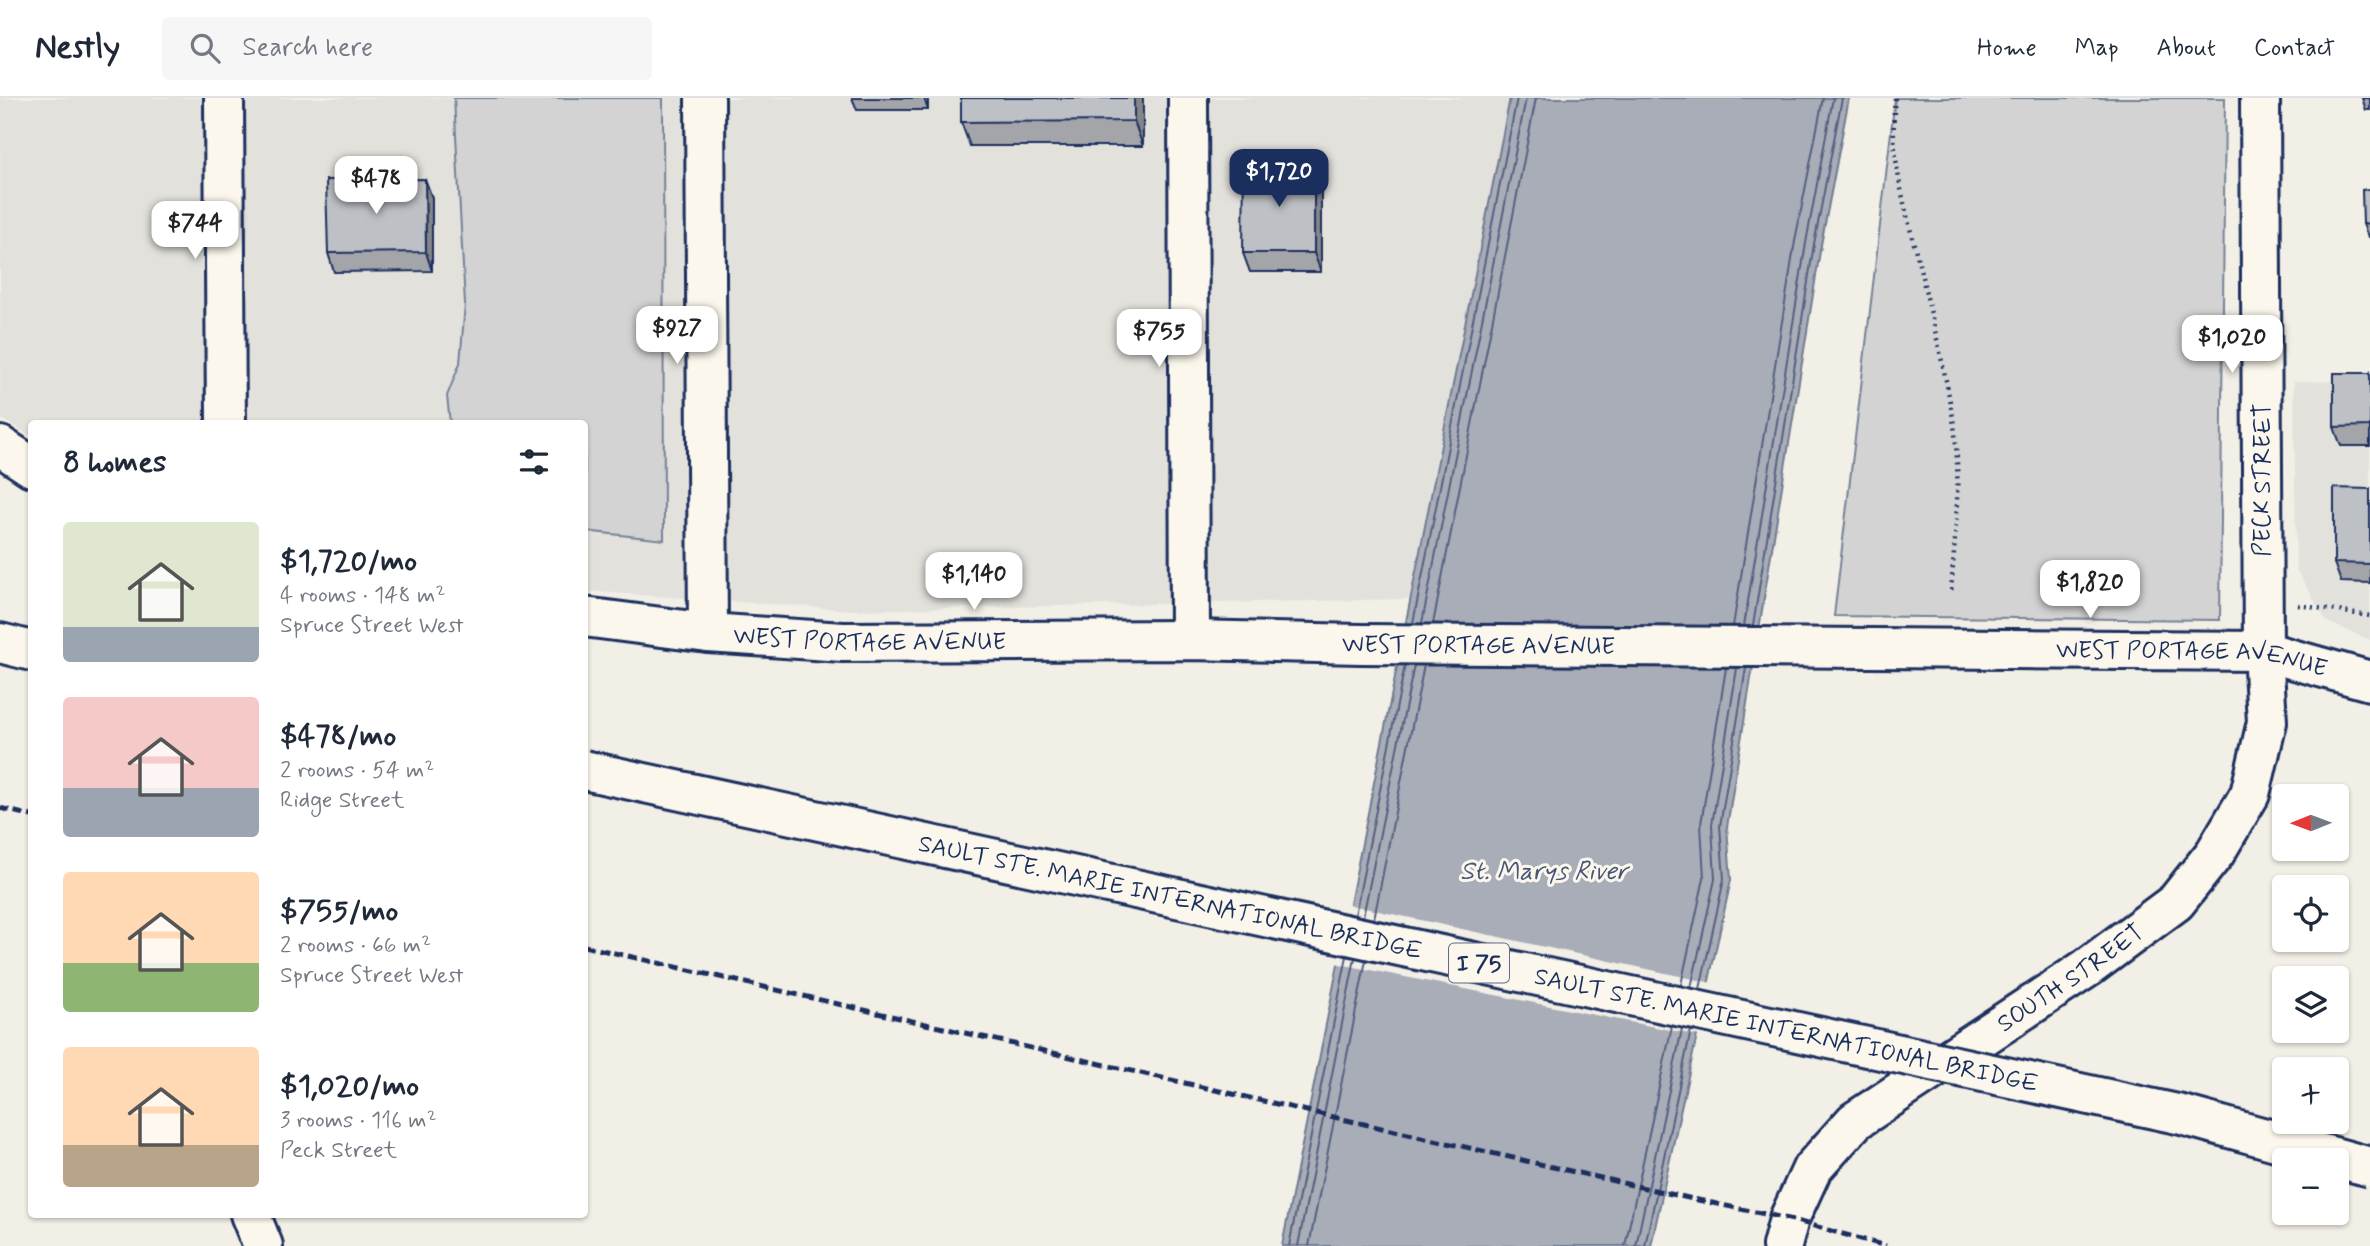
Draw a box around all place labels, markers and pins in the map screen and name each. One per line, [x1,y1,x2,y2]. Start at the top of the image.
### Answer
pin: $1,720 [1222,150,1336,209]
pin: $478 [335,156,417,216]
pin: $744 [154,202,236,261]
pin: $927 [636,306,718,366]
pin: $755 [1118,310,1200,369]
pin: $1,020 [2175,316,2289,375]
pin: $1,140 [917,552,1031,612]
pin: $1,820 [2033,560,2147,620]

